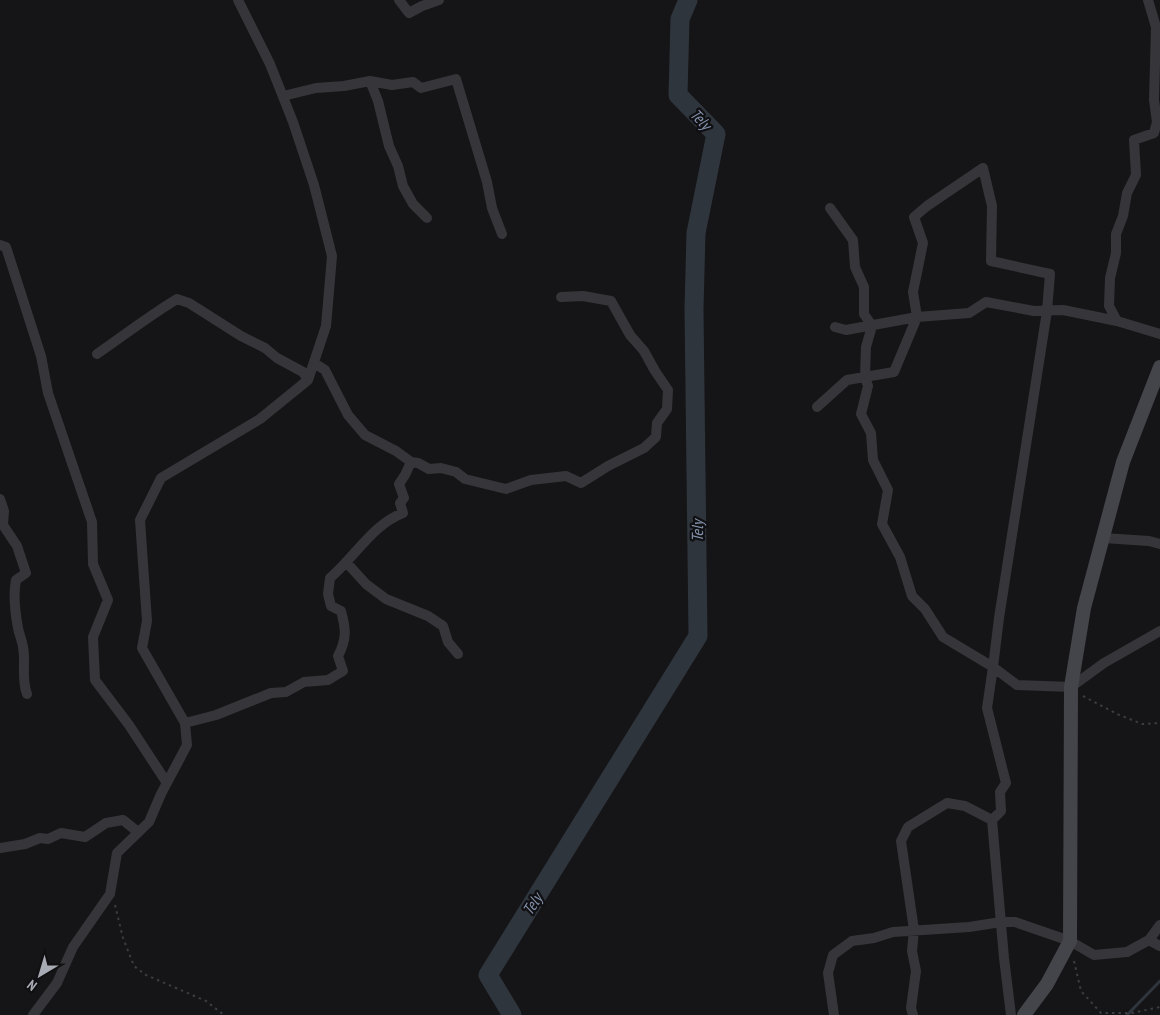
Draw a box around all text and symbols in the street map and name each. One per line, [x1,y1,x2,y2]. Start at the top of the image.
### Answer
water label: Tely [686,104,717,135]
water label: Tely [687,518,707,542]
water label: Tely [518,888,547,919]
north arrow [15,950,65,1000]
text: N [23,976,41,995]

